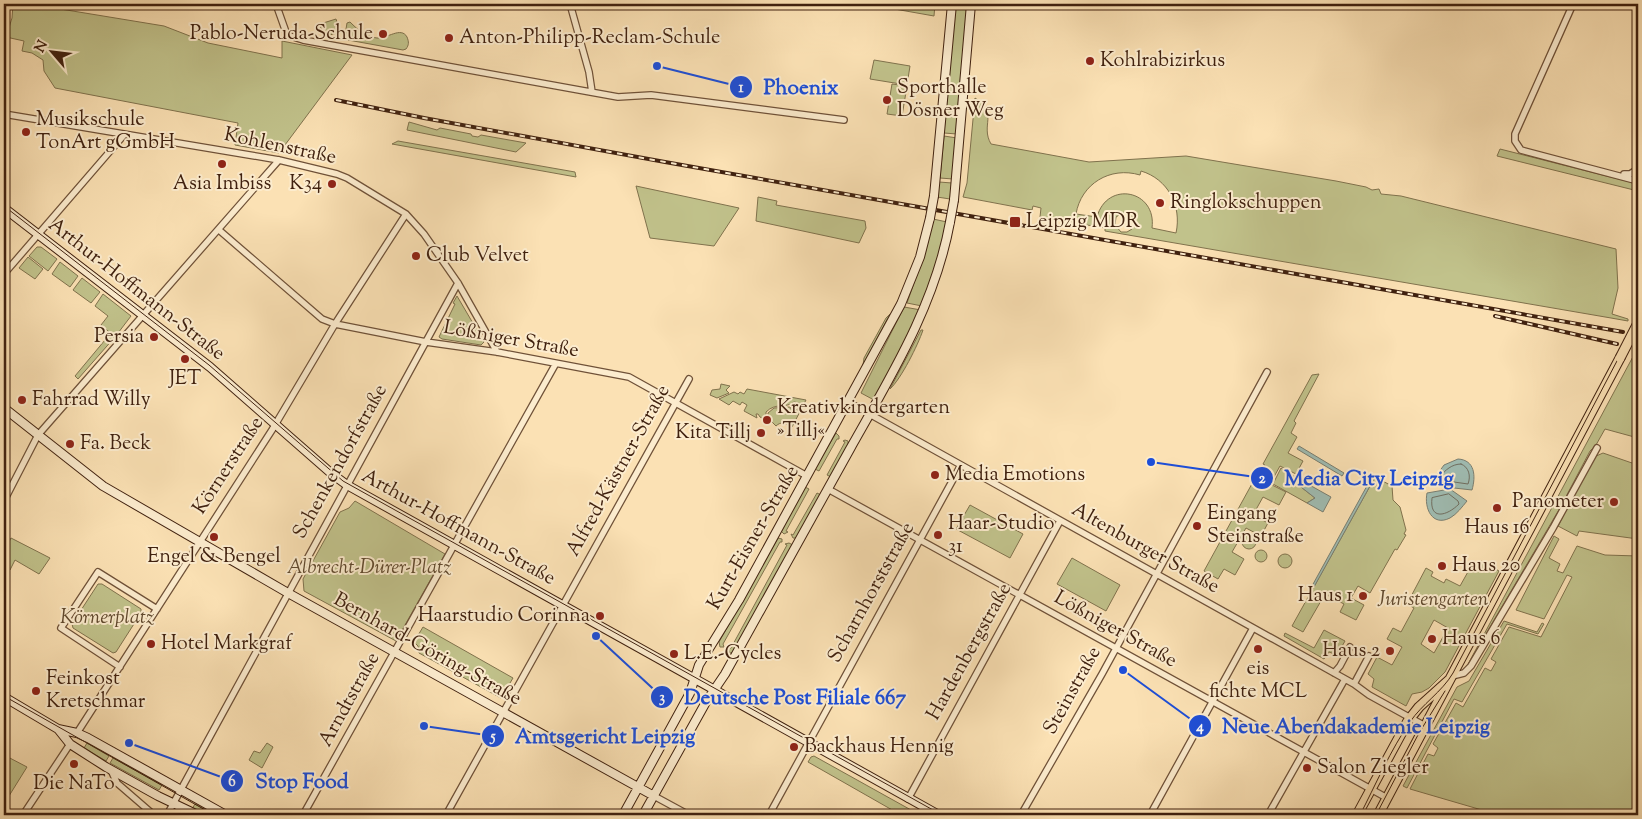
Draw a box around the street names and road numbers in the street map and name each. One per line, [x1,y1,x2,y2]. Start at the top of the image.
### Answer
street label: Kohlenstraße [221,121,339,173]
street label: Arthur-Hoffmann-Straße [41,212,231,368]
street label: Lößniger Straße [441,314,581,366]
street label: Schenkendorfstraße [286,379,396,545]
street label: Alfred-Kästner-Straße [560,380,678,562]
street label: Körnerstraße [186,411,272,521]
street label: Kurt-Eisner-Straße [701,460,807,616]
street label: Arthur-Hoffmann-Straße [356,463,560,593]
street label: Altenburger Straße [1066,496,1224,602]
street label: Scharnhorststraße [821,517,923,669]
street label: Hardenbergstraße [920,578,1020,726]
street label: Lößniger Straße [1048,584,1182,676]
street label: Bernhard-Göring-Straße [328,586,526,714]
street label: Steinstraße [1037,642,1109,740]
street label: Arndtstraße [312,647,388,753]

